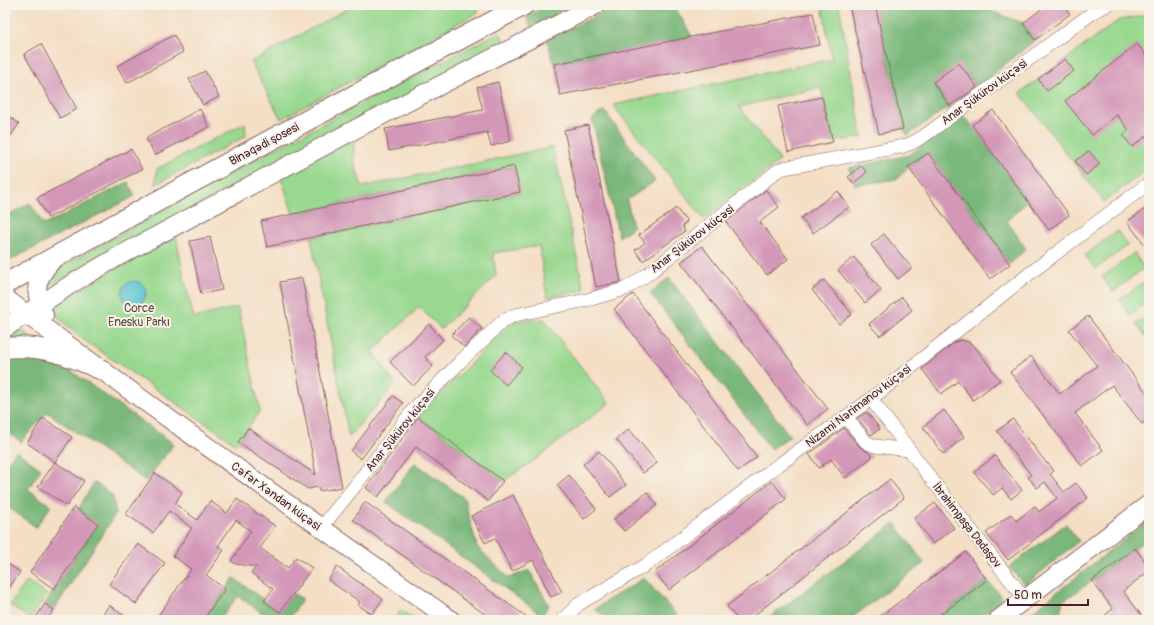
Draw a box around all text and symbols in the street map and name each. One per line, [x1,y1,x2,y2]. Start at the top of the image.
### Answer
street label: Anar Şükürov küçəsi [939,56,1030,129]
street label: Binəqədi şosesi [227,120,302,169]
street label: Anar Şükürov küçəsi [647,202,737,277]
park label: Corce Enesku Parkı [108,301,170,330]
street label: Nizami Nərimanov küçəsi [803,362,914,451]
street label: Anar Şükürov küçəsi [362,386,438,475]
street label: Cəfər Xəndan küçəsi [228,459,323,534]
street label: İbrahimpaşa Dadaşov [929,479,1005,571]
scale bar [1008,581,1088,607]
text: 50 m [1014,588,1042,603]

